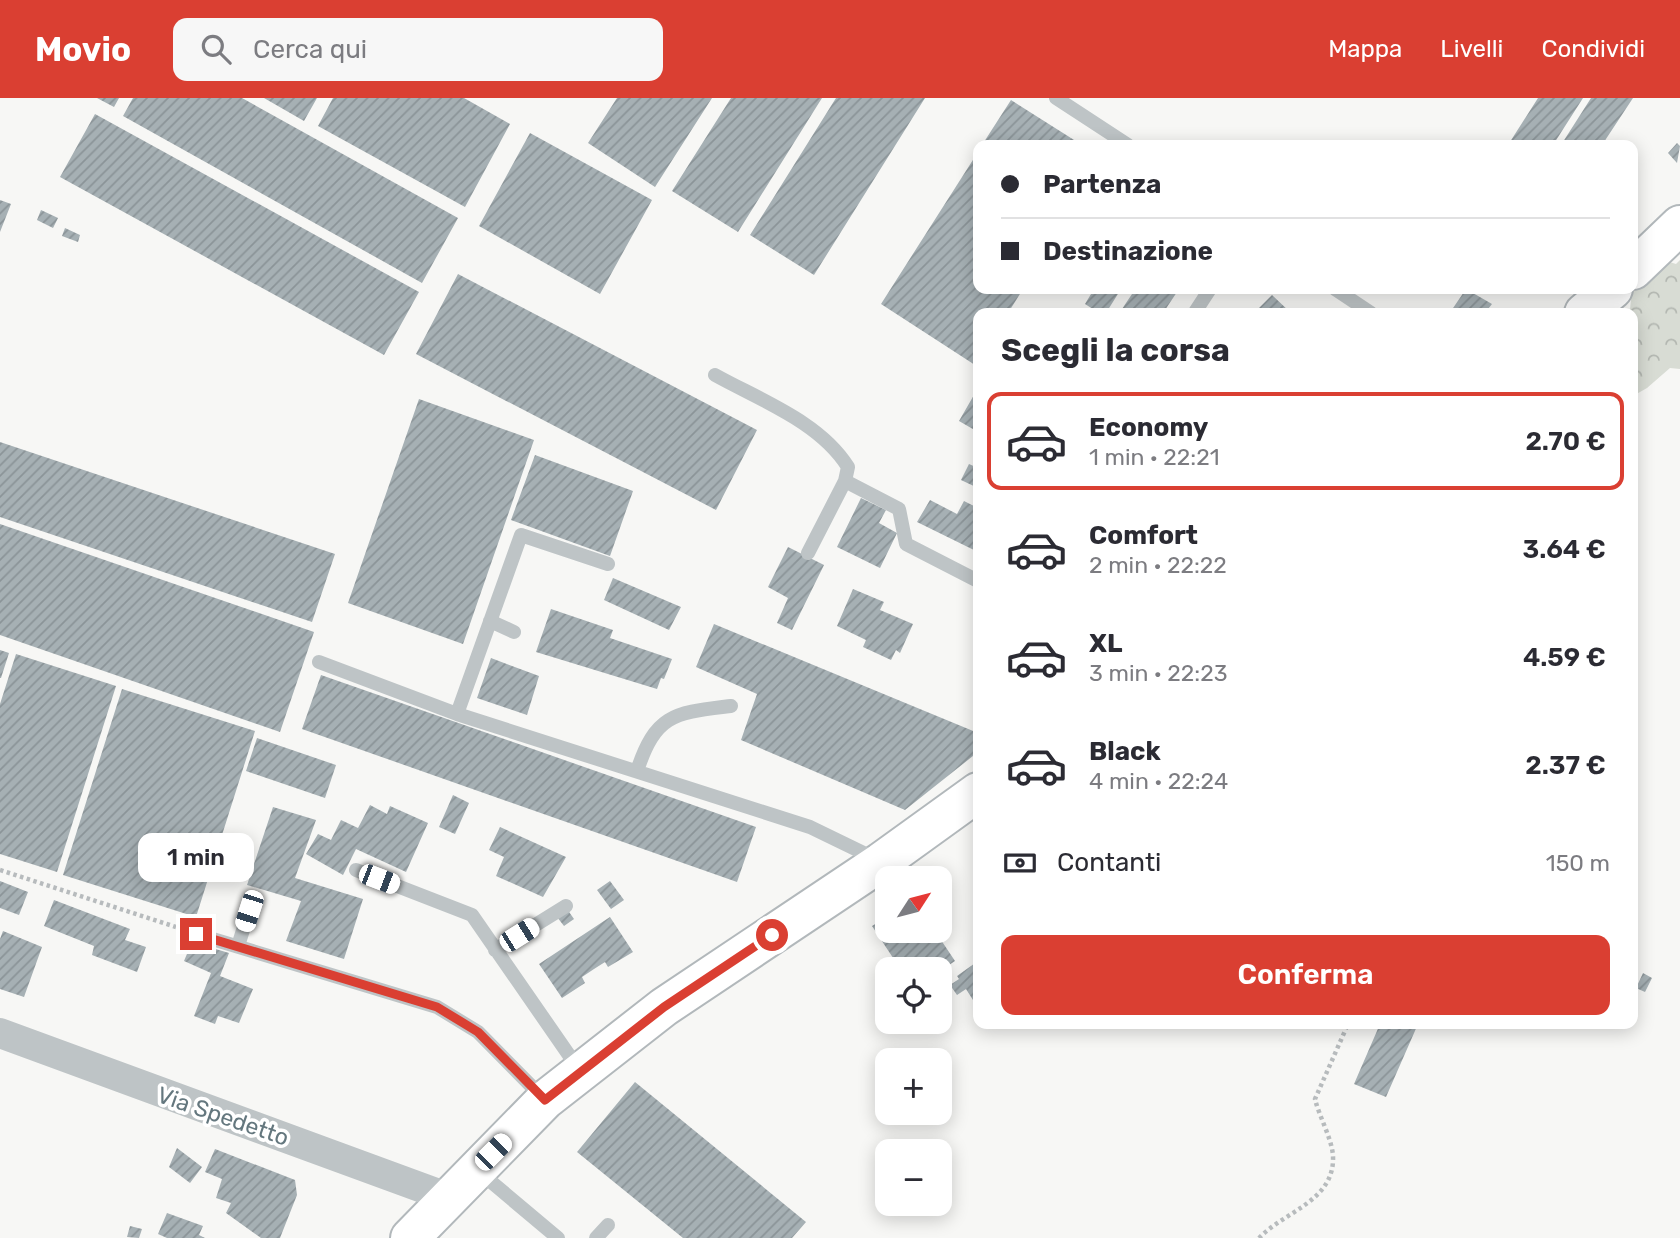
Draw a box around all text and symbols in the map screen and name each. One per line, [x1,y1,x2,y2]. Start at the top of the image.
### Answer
search box [173,18,663,81]
text: Movio [35,30,131,69]
icon: search [197,30,235,68]
text: Cerca qui [253,34,367,65]
text: Mappa [1328,35,1402,63]
text: Livelli [1440,35,1503,63]
text: Condividi [1541,35,1645,63]
text: Partenza [1043,169,1161,200]
text: Destinazione [1043,236,1213,267]
text: Scegli la corsa [1001,331,1230,369]
icon: car [1005,410,1068,473]
text: Economy [1089,412,1208,443]
text: 2.70 € [1525,426,1606,457]
text: 1 min · 22:21 [1089,443,1220,471]
icon: car [1005,518,1068,581]
text: Comfort [1089,520,1198,551]
text: 3.64 € [1522,534,1606,565]
text: 2 min · 22:22 [1089,551,1227,579]
icon: car [1005,626,1068,689]
text: XL [1089,628,1122,659]
text: 4.59 € [1523,642,1606,673]
text: 3 min · 22:23 [1089,659,1227,687]
icon: car [1005,734,1068,797]
text: Black [1089,736,1161,767]
text: 2.37 € [1525,750,1606,781]
text: 4 min · 22:24 [1089,767,1228,795]
callout: 1 min [138,832,254,882]
text: 1 min [167,843,225,871]
icon: cash [1001,844,1039,882]
text: Contanti [1057,847,1161,878]
text: 150 m [1546,849,1610,877]
car [356,862,403,896]
north arrow [875,866,952,943]
map controls [875,866,952,1216]
car [233,888,266,934]
car [496,915,543,955]
route end [180,918,212,950]
route start [756,919,788,951]
button: Conferma [1001,935,1610,1015]
button: locate [875,957,952,1034]
button: + [875,1048,952,1125]
street label: Via Spedetto [153,1080,293,1152]
car [471,1130,516,1174]
button: − [875,1139,952,1216]

